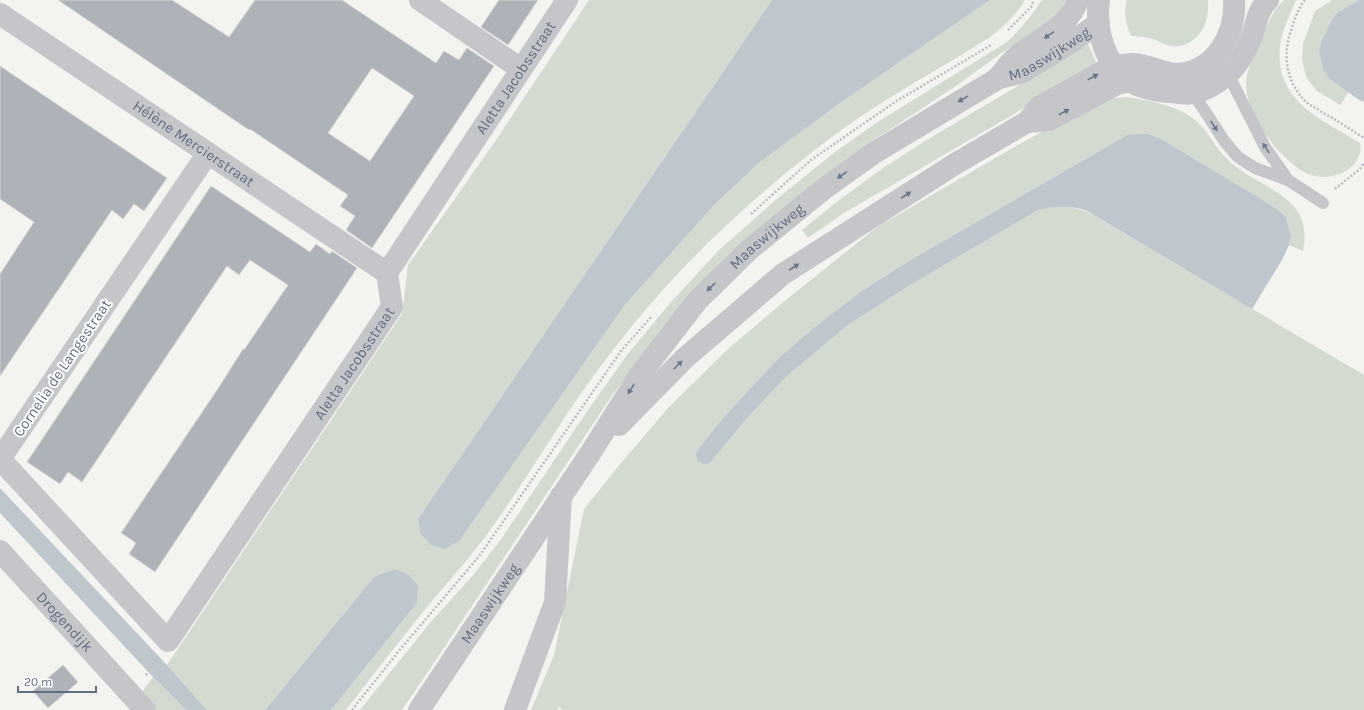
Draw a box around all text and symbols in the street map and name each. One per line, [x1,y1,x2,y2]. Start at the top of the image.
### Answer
street label: Aletta Jacobsstraat [472,18,560,138]
street label: Maaswijkweg [1006,22,1094,85]
one-way arrow [1043,31,1054,38]
one-way arrow [1087,74,1099,81]
one-way arrow [958,95,968,103]
street label: Hélène Mercierstraat [129,97,258,191]
one-way arrow [1058,109,1070,116]
one-way arrow [1210,121,1218,131]
one-way arrow [1262,143,1270,153]
one-way arrow [837,171,847,179]
one-way arrow [901,191,912,199]
street label: Maaswijkweg [726,199,808,273]
one-way arrow [788,264,799,271]
one-way arrow [706,282,716,292]
street label: Cornelia de Langestraat [9,296,115,440]
street label: Aletta Jacobsstraat [310,303,399,423]
one-way arrow [673,360,683,370]
one-way arrow [627,383,634,395]
street label: Maaswijkweg [457,559,523,647]
street label: Drogendijk [33,588,97,656]
scale bar [18,668,96,694]
text: 20 m [24,675,52,689]

